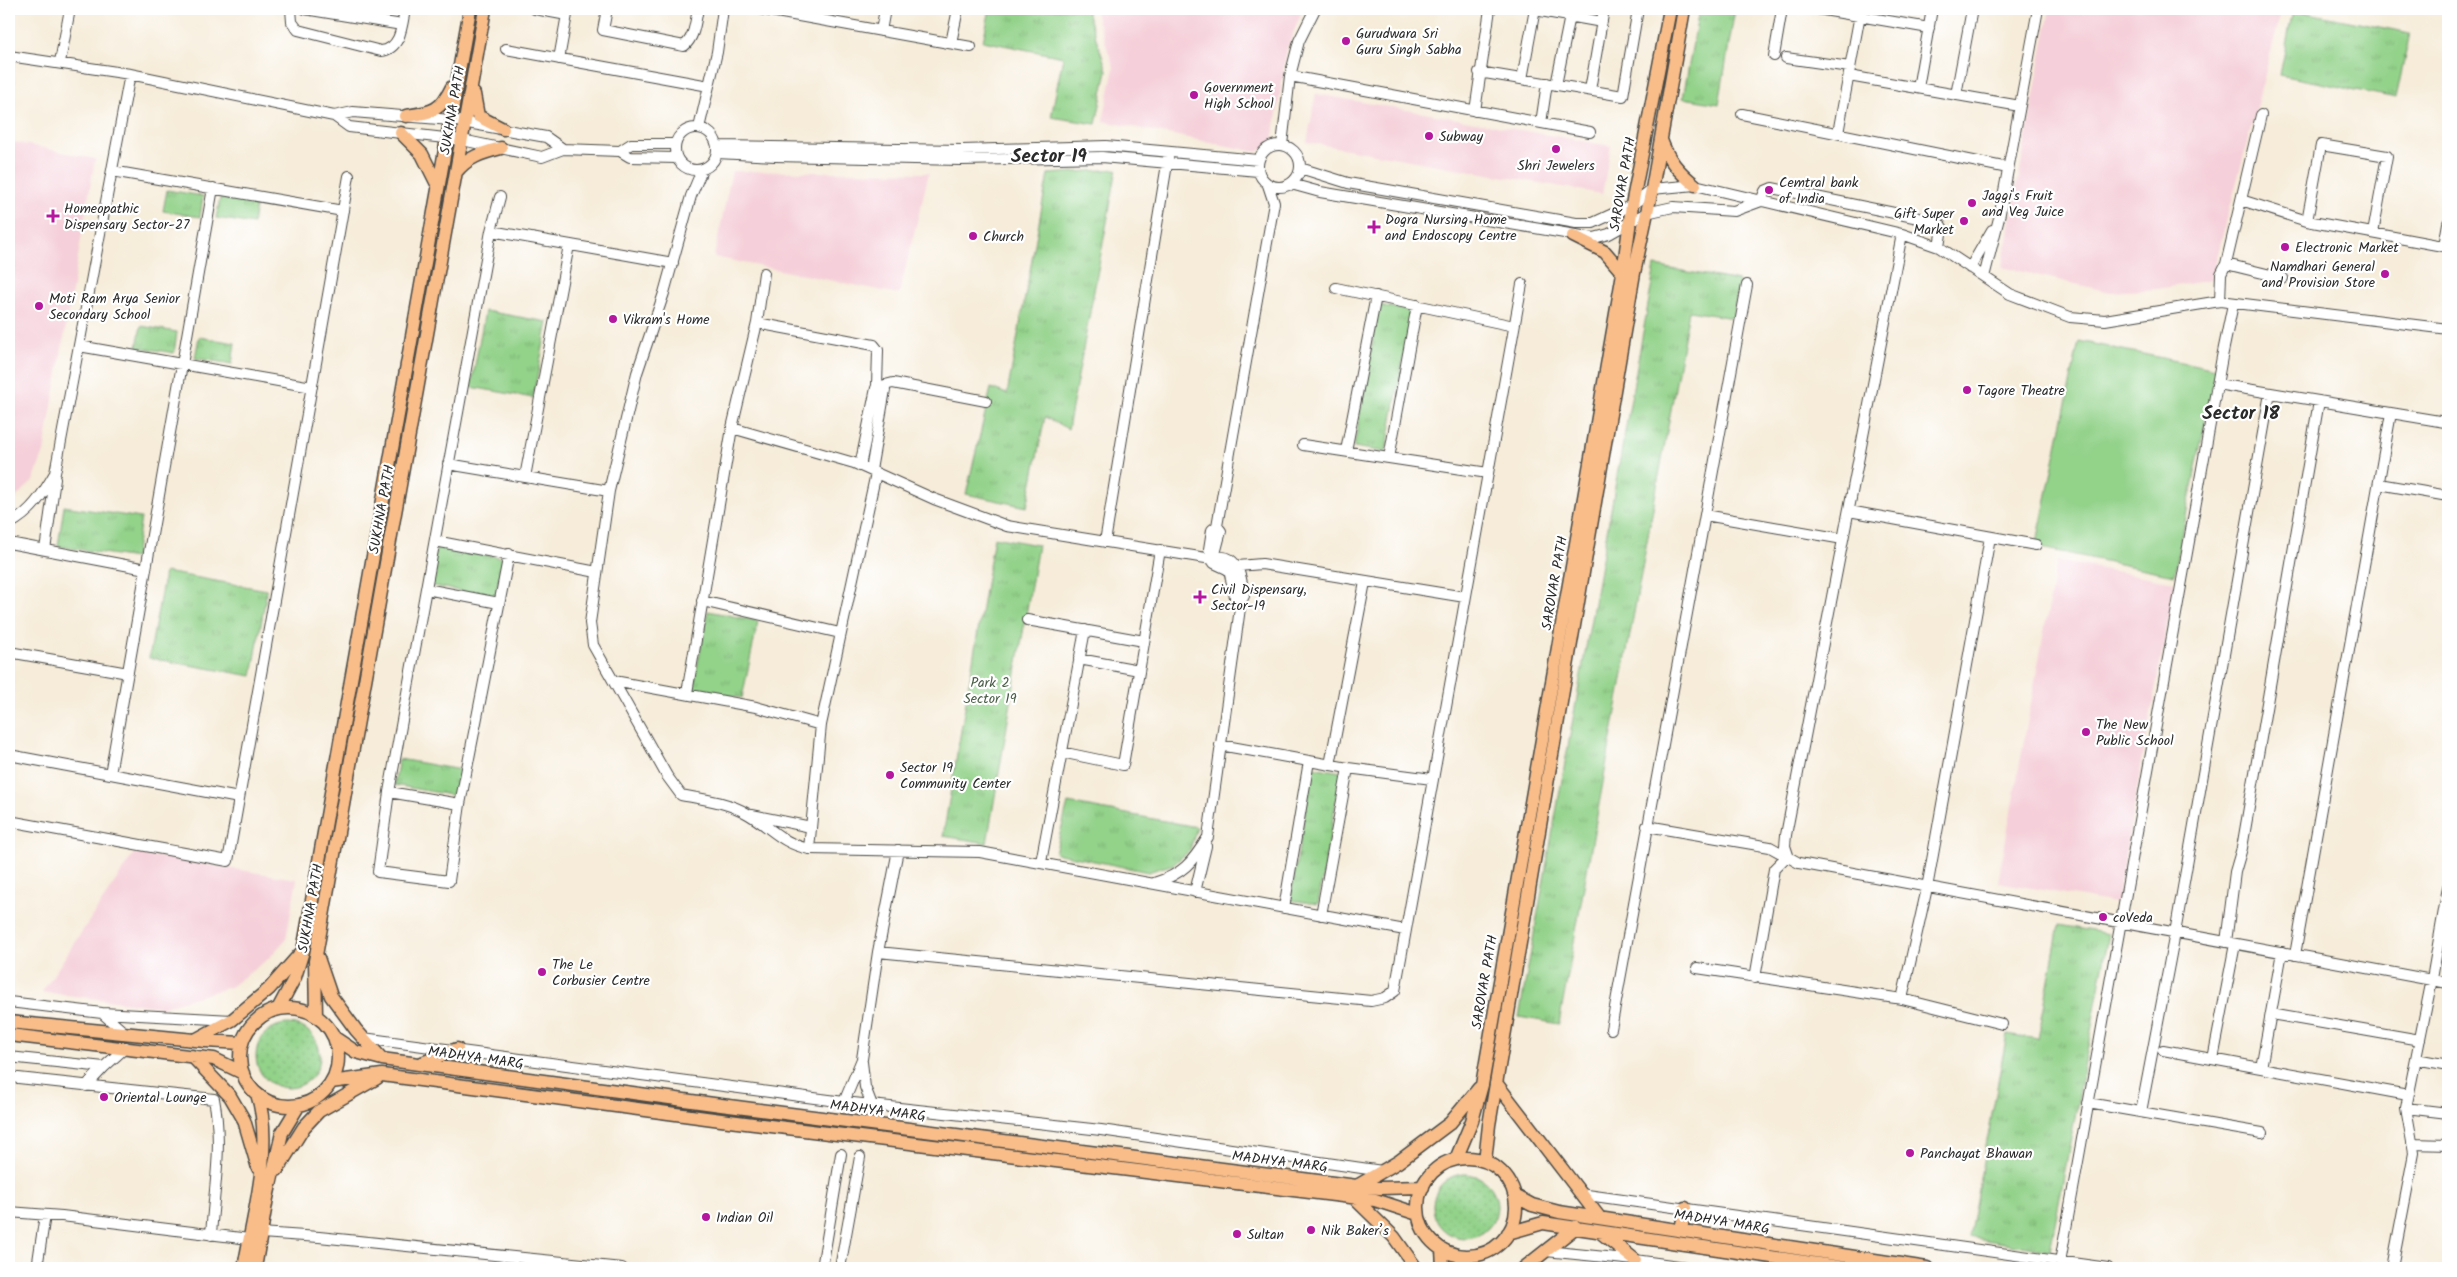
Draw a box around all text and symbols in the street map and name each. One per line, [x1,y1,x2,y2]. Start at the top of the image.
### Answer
place label: Gurudwara Sri Guru Singh Sabha [1356,23,1462,61]
marker: Gurudwara Sri Guru Singh Sabha [1340,35,1352,47]
street label: SUKHNA PATH [434,64,472,156]
place label: Government High School [1204,77,1274,115]
marker: Government High School [1188,89,1200,101]
place label: Subway [1439,126,1484,148]
marker: Subway [1423,130,1435,142]
street label: SAROVAR PATH [1604,135,1642,233]
district label: Sector 19 [1011,142,1087,172]
marker: Shri Jewelers [1550,143,1562,155]
place label: Shri Jewelers [1517,155,1595,177]
place label: Cemtral bank of India [1779,172,1859,210]
marker: Cemtral bank of India [1763,184,1775,196]
place label: Jaggi's Fruit and Veg Juice [1982,185,2064,223]
marker: Jaggi's Fruit and Veg Juice [1966,197,1978,209]
place label: Homeopathic Dispensary Sector-27 [64,198,190,236]
place label: Gift Super Market [1894,203,1955,241]
marker: Homeopathic Dispensary Sector-27 [46,209,60,223]
place label: Dogra Nursing Home and Endoscopy Centre [1385,209,1517,247]
marker: Gift Super Market [1958,215,1970,227]
marker: Dogra Nursing Home and Endoscopy Centre [1367,220,1381,234]
place label: Church [983,226,1024,248]
marker: Church [967,230,979,242]
place label: Electronic Market [2295,237,2399,259]
marker: Electronic Market [2279,241,2291,253]
place label: Namdhari General and Provision Store [2262,256,2376,294]
marker: Namdhari General and Provision Store [2379,268,2391,280]
place label: Moti Ram Arya Senior Secondary School [49,288,181,326]
marker: Moti Ram Arya Senior Secondary School [33,300,45,312]
place label: Vikram's Home [623,309,710,331]
marker: Vikram's Home [607,313,619,325]
place label: Tagore Theatre [1977,380,2066,402]
marker: Tagore Theatre [1961,384,1973,396]
district label: Sector 18 [2202,399,2280,429]
street label: SUKHNA PATH [363,463,401,555]
street label: SAROVAR PATH [1536,534,1574,632]
place label: Civil Dispensary, Sector-19 [1211,579,1307,617]
marker: Civil Dispensary, Sector-19 [1193,590,1207,604]
park label: Park 2 Sector 19 [963,672,1017,710]
place label: The New Public School [2096,714,2174,752]
marker: The New Public School [2080,726,2092,738]
place label: Sector 19 Community Center [900,757,1012,795]
marker: Sector 19 Community Center [884,769,896,781]
street label: SUKHNA PATH [292,862,330,954]
place label: coVeda [2113,907,2153,929]
marker: coVeda [2097,911,2109,923]
street label: SAROVAR PATH [1466,933,1504,1031]
place label: The Le Corbusier Centre [552,954,650,992]
marker: The Le Corbusier Centre [536,966,548,978]
street label: MADHYA MARG [427,1040,525,1076]
place label: Oriental Lounge [114,1087,207,1109]
marker: Oriental Lounge [98,1091,110,1103]
street label: MADHYA MARG [829,1094,927,1128]
place label: Panchayat Bhawan [1920,1143,2033,1165]
street label: MADHYA MARG [1231,1145,1329,1179]
marker: Panchayat Bhawan [1904,1147,1916,1159]
street label: MADHYA MARG [1672,1204,1771,1240]
place label: Indian Oil [716,1207,774,1229]
marker: Indian Oil [700,1211,712,1223]
place label: Nik Baker’s [1321,1220,1389,1242]
place label: Sultan [1247,1224,1284,1246]
marker: Nik Baker’s [1305,1224,1317,1236]
marker: Sultan [1231,1228,1243,1240]

